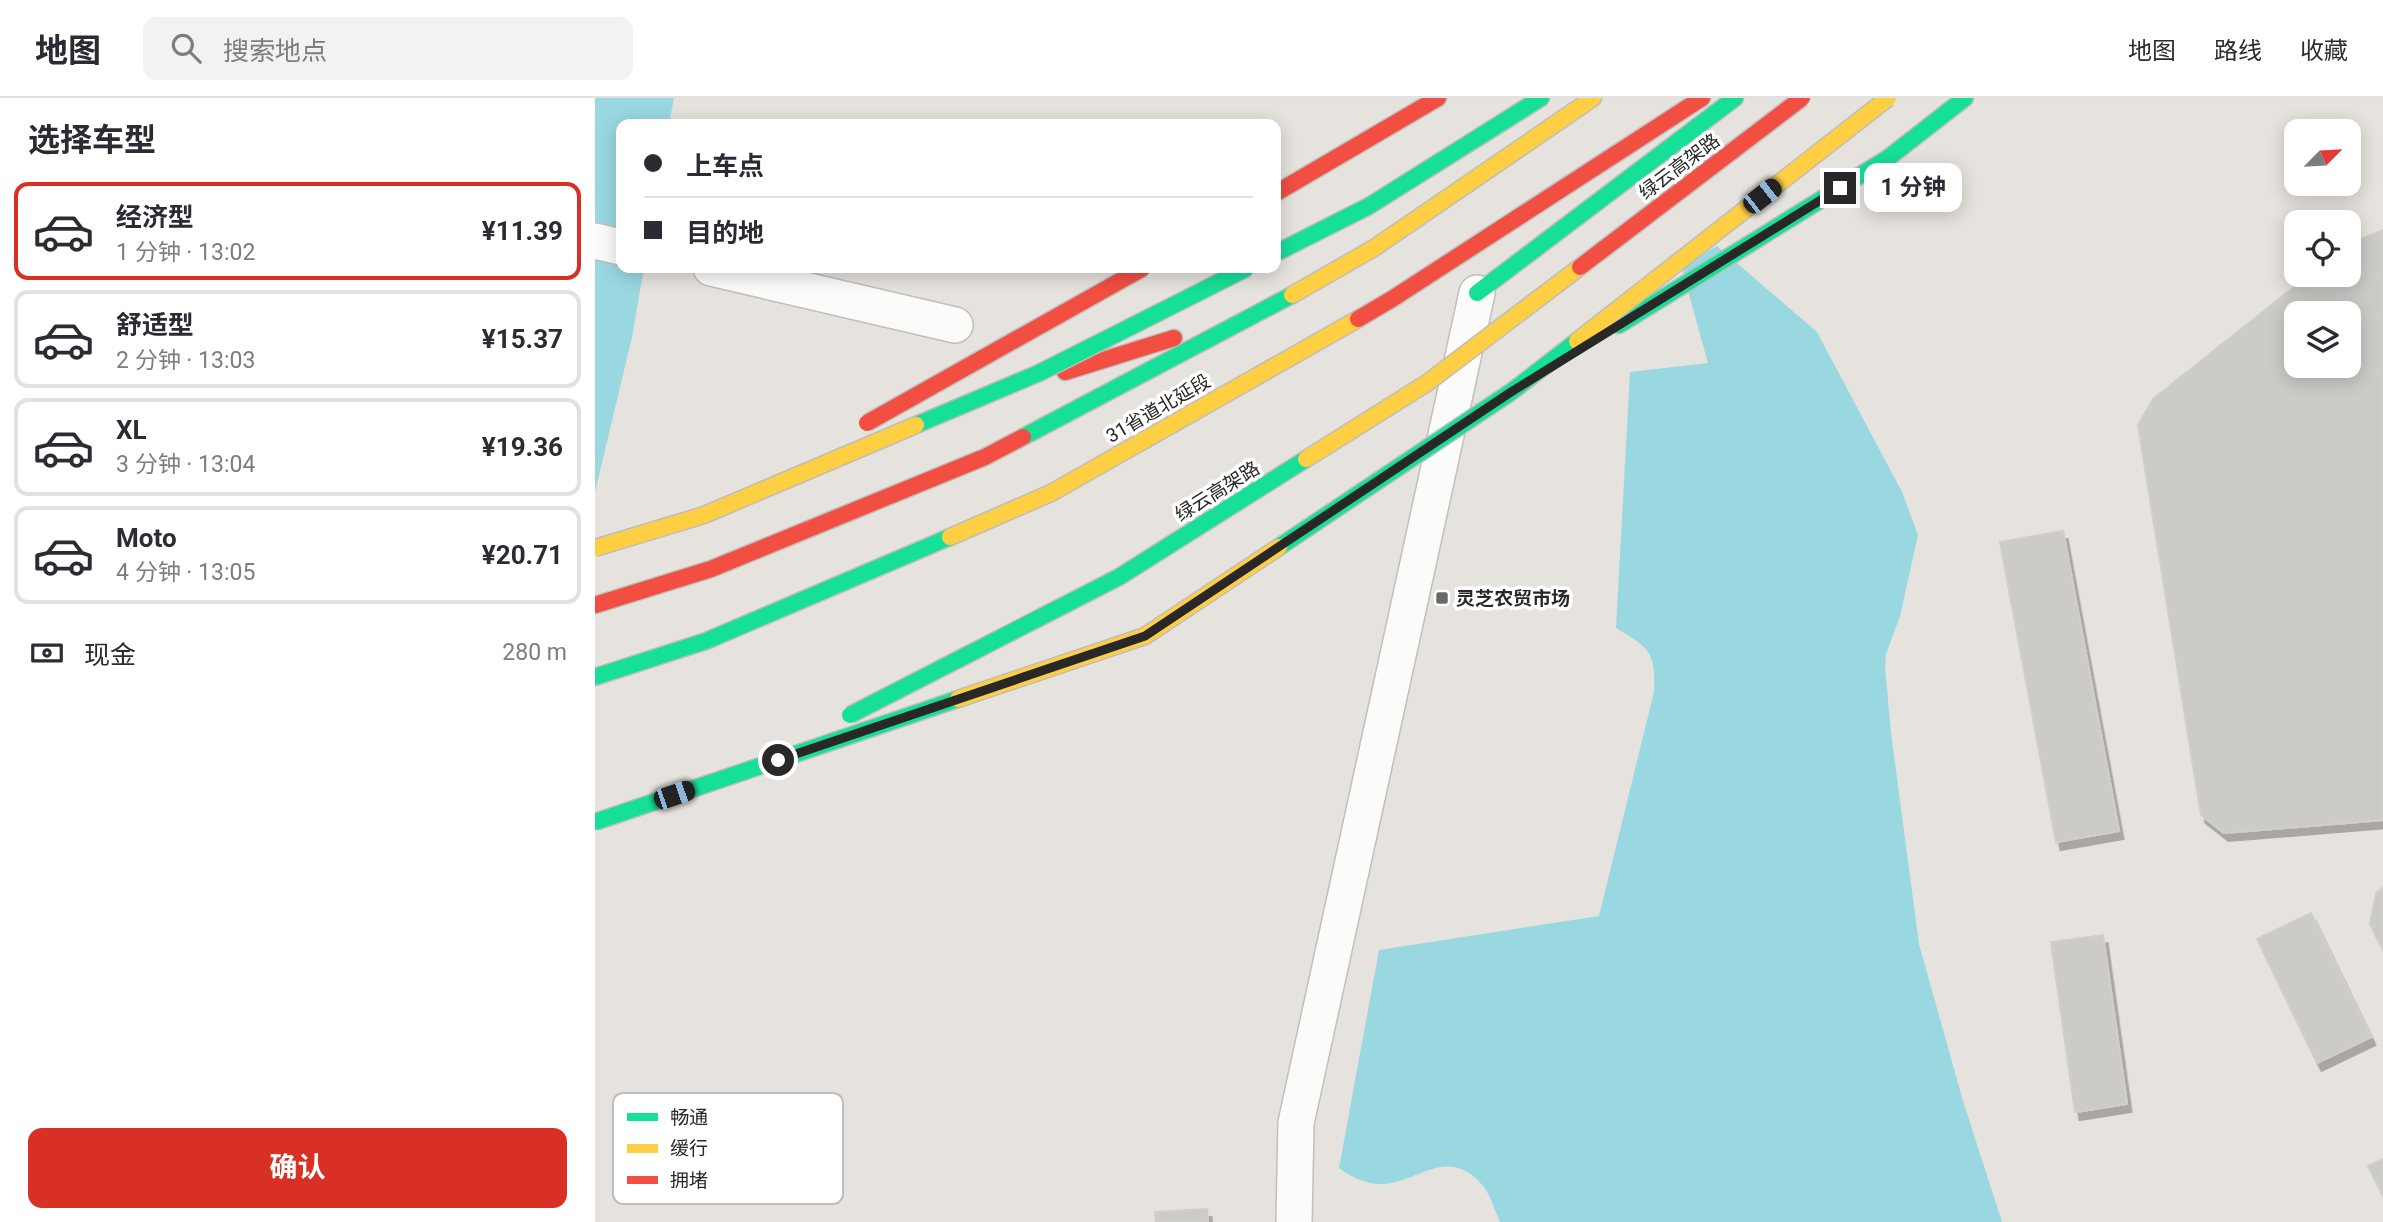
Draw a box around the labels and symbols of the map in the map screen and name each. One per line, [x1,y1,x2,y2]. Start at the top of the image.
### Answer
north arrow [2284,119,2361,196]
street label: 绿云高架路 [1634,129,1724,204]
callout: 1 分钟 [1865,164,1963,212]
route end [1824,172,1856,204]
car [1739,175,1786,217]
street label: 31省道北延段 [1102,369,1214,447]
street label: 绿云高架路 [1171,456,1264,526]
place label: 灵芝农贸市场 [1456,587,1570,610]
marker: 灵芝农贸市场 [1434,590,1450,606]
route start [762,744,794,776]
car [651,778,698,812]
legend [613,1093,843,1204]
text: 畅通 [670,1106,708,1129]
text: 缓行 [670,1137,708,1160]
text: 拥堵 [670,1169,708,1192]

